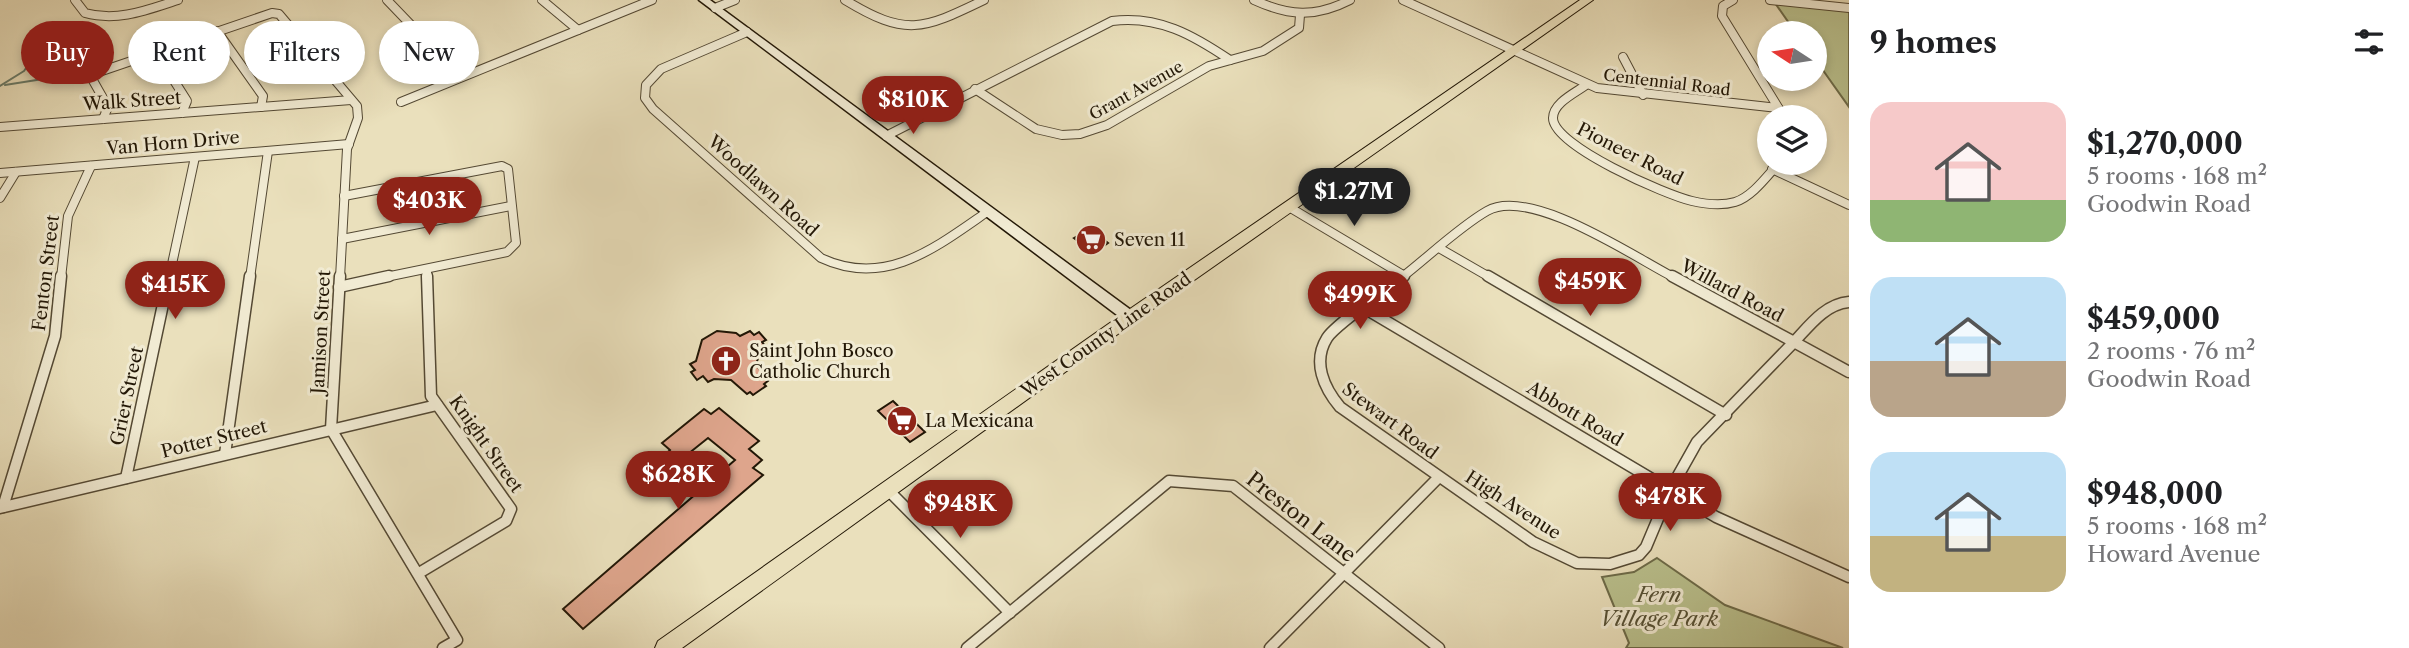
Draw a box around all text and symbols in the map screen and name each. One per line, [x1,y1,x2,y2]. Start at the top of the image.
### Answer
chip: Buy [21,21,114,84]
chip: Rent [128,21,230,84]
chip: Filters [244,21,365,84]
chip: New [379,21,479,84]
north arrow [1757,21,1827,91]
map controls [1757,21,1827,175]
icon: filters [2350,23,2388,61]
text: 9 homes [1870,24,1997,61]
street label: Grant Avenue [1086,56,1186,124]
street label: Centennial Road [1602,64,1732,100]
pin: $810K [864,76,962,136]
text: $810K [878,85,948,113]
street label: Walk Street [81,87,183,115]
button: layers [1757,105,1827,175]
street label: Pioneer Road [1573,118,1687,190]
text: $1,270,000 [2087,125,2243,162]
street label: Van Horn Drive [105,126,240,160]
street label: Woodlawn Road [702,130,823,241]
icon: home [1926,130,2010,214]
text: 5 rooms · 168 m² [2087,162,2267,190]
pin: $1.27M [1297,168,1411,228]
pin: $403K [380,177,478,237]
text: $1.27M [1314,177,1394,205]
text: $403K [393,186,465,214]
text: Goodwin Road [2087,190,2251,218]
street label: Fenton Street [28,213,64,332]
supermarket icon: Seven 11 [1074,223,1108,257]
place label: Seven 11 [1114,229,1185,251]
street label: Willard Road [1676,254,1787,327]
pin: $459K [1541,258,1639,318]
pin: $415K [126,262,224,321]
text: $459K [1554,267,1626,295]
street label: West County Line Road [1016,268,1195,403]
street label: Jamison Street [307,269,335,397]
text: $415K [141,270,209,298]
pin: $499K [1311,272,1409,331]
text: $499K [1324,280,1396,308]
text: $459,000 [2087,300,2220,337]
icon: home [1926,305,2010,389]
text: 2 rooms · 76 m² [2087,337,2255,365]
place label: Saint John Bosco Catholic Church [749,340,894,383]
street label: Grier Street [106,344,148,448]
church icon: Saint John Bosco Catholic Church [709,344,743,378]
text: Goodwin Road [2087,365,2251,393]
street label: Abbott Road [1522,376,1627,451]
street label: Stewart Road [1338,378,1442,464]
street label: Knight Street [444,391,528,497]
supermarket icon: La Mexicana [885,404,919,438]
place label: La Mexicana [925,410,1034,432]
street label: Potter Street [159,415,270,463]
pin: $628K [629,452,727,511]
text: $628K [642,460,714,488]
street label: Preston Lane [1242,466,1361,567]
street label: High Avenue [1461,466,1565,544]
pin: $478K [1621,474,1719,533]
text: $948,000 [2087,475,2223,512]
pin: $948K [911,480,1009,540]
icon: home [1926,480,2010,564]
text: $478K [1634,482,1706,510]
text: $948K [924,489,996,517]
text: 5 rooms · 168 m² [2087,512,2267,540]
text: Howard Avenue [2087,540,2260,568]
park label: Fern Village Park [1600,582,1718,631]

